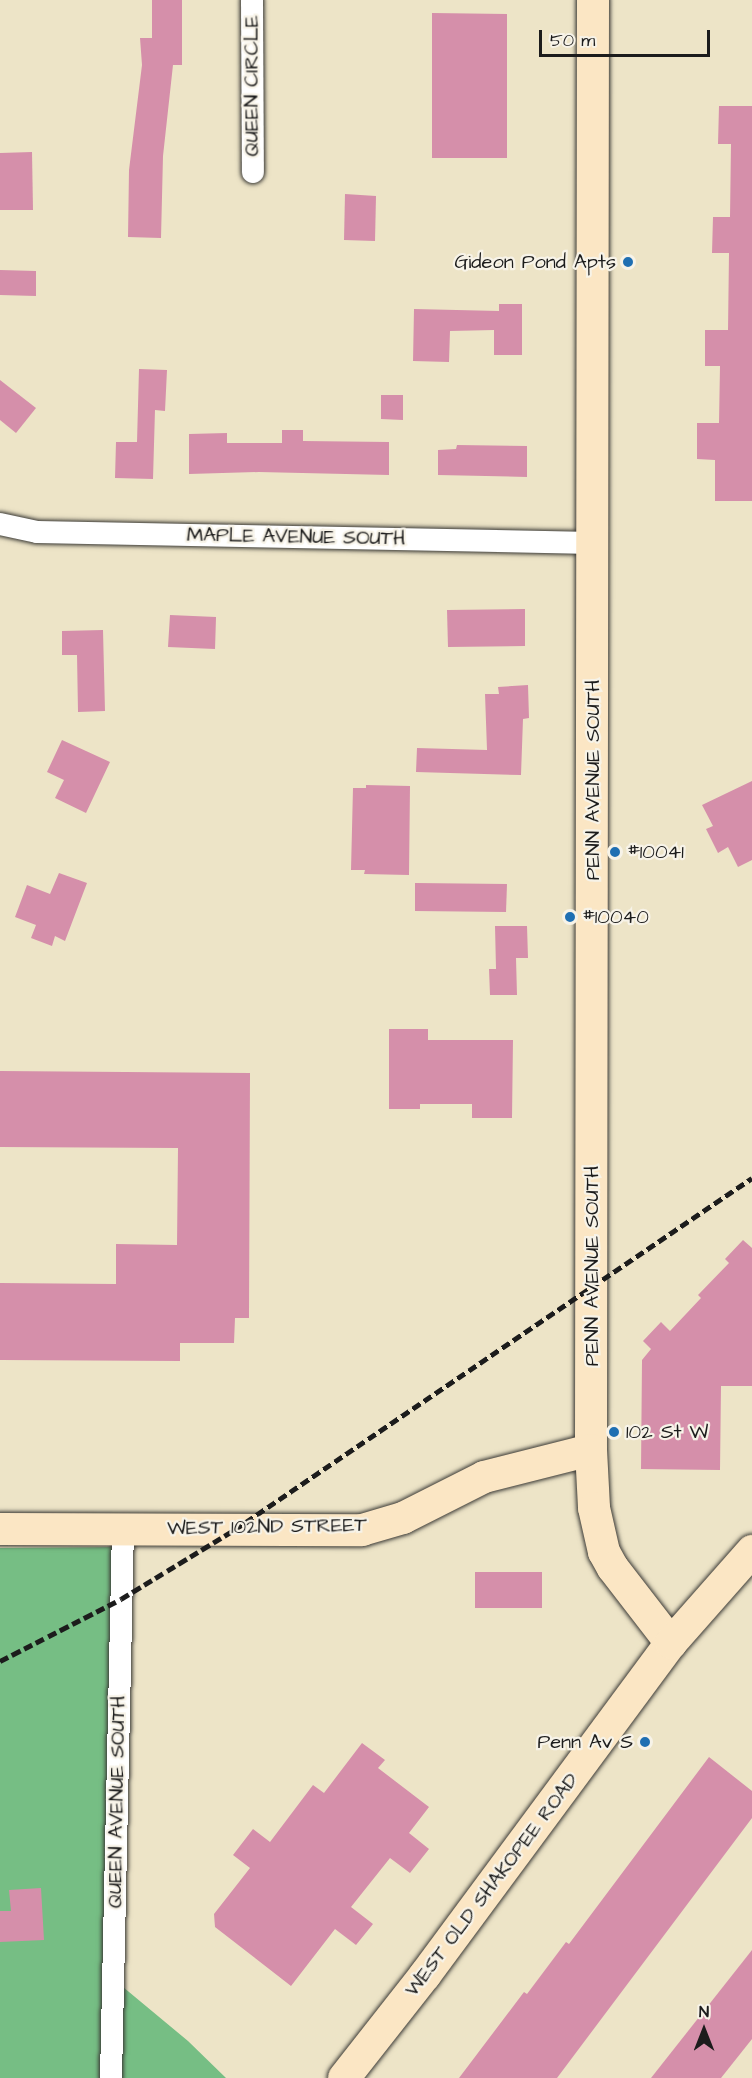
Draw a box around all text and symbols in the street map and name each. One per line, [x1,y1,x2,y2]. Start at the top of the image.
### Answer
street label: QUEEN CIRCLE [240,16,264,156]
scale bar [542,18,713,56]
text: 50 m [550,28,595,53]
place label: Gideon Pond Apts [454,250,616,274]
marker: Gideon Pond Apts [621,255,635,269]
street label: MAPLE AVENUE SOUTH [186,523,406,551]
street label: PENN AVENUE SOUTH [581,680,605,880]
place label: #10041 [627,840,684,864]
marker: #10041 [608,845,622,859]
place label: #10040 [582,905,649,929]
marker: #10040 [563,910,577,924]
street label: PENN AVENUE SOUTH [580,1166,604,1366]
place label: 102 St W [626,1420,708,1444]
marker: 102 St W [607,1425,621,1439]
street label: WEST 102ND STREET [167,1513,367,1541]
street label: QUEEN AVENUE SOUTH [103,1696,131,1908]
place label: Penn Av S [537,1730,633,1754]
marker: Penn Av S [638,1735,652,1749]
street label: WEST OLD SHAKOPEE ROAD [400,1769,584,2001]
north arrow [674,2000,734,2060]
text: N [699,2001,709,2023]

